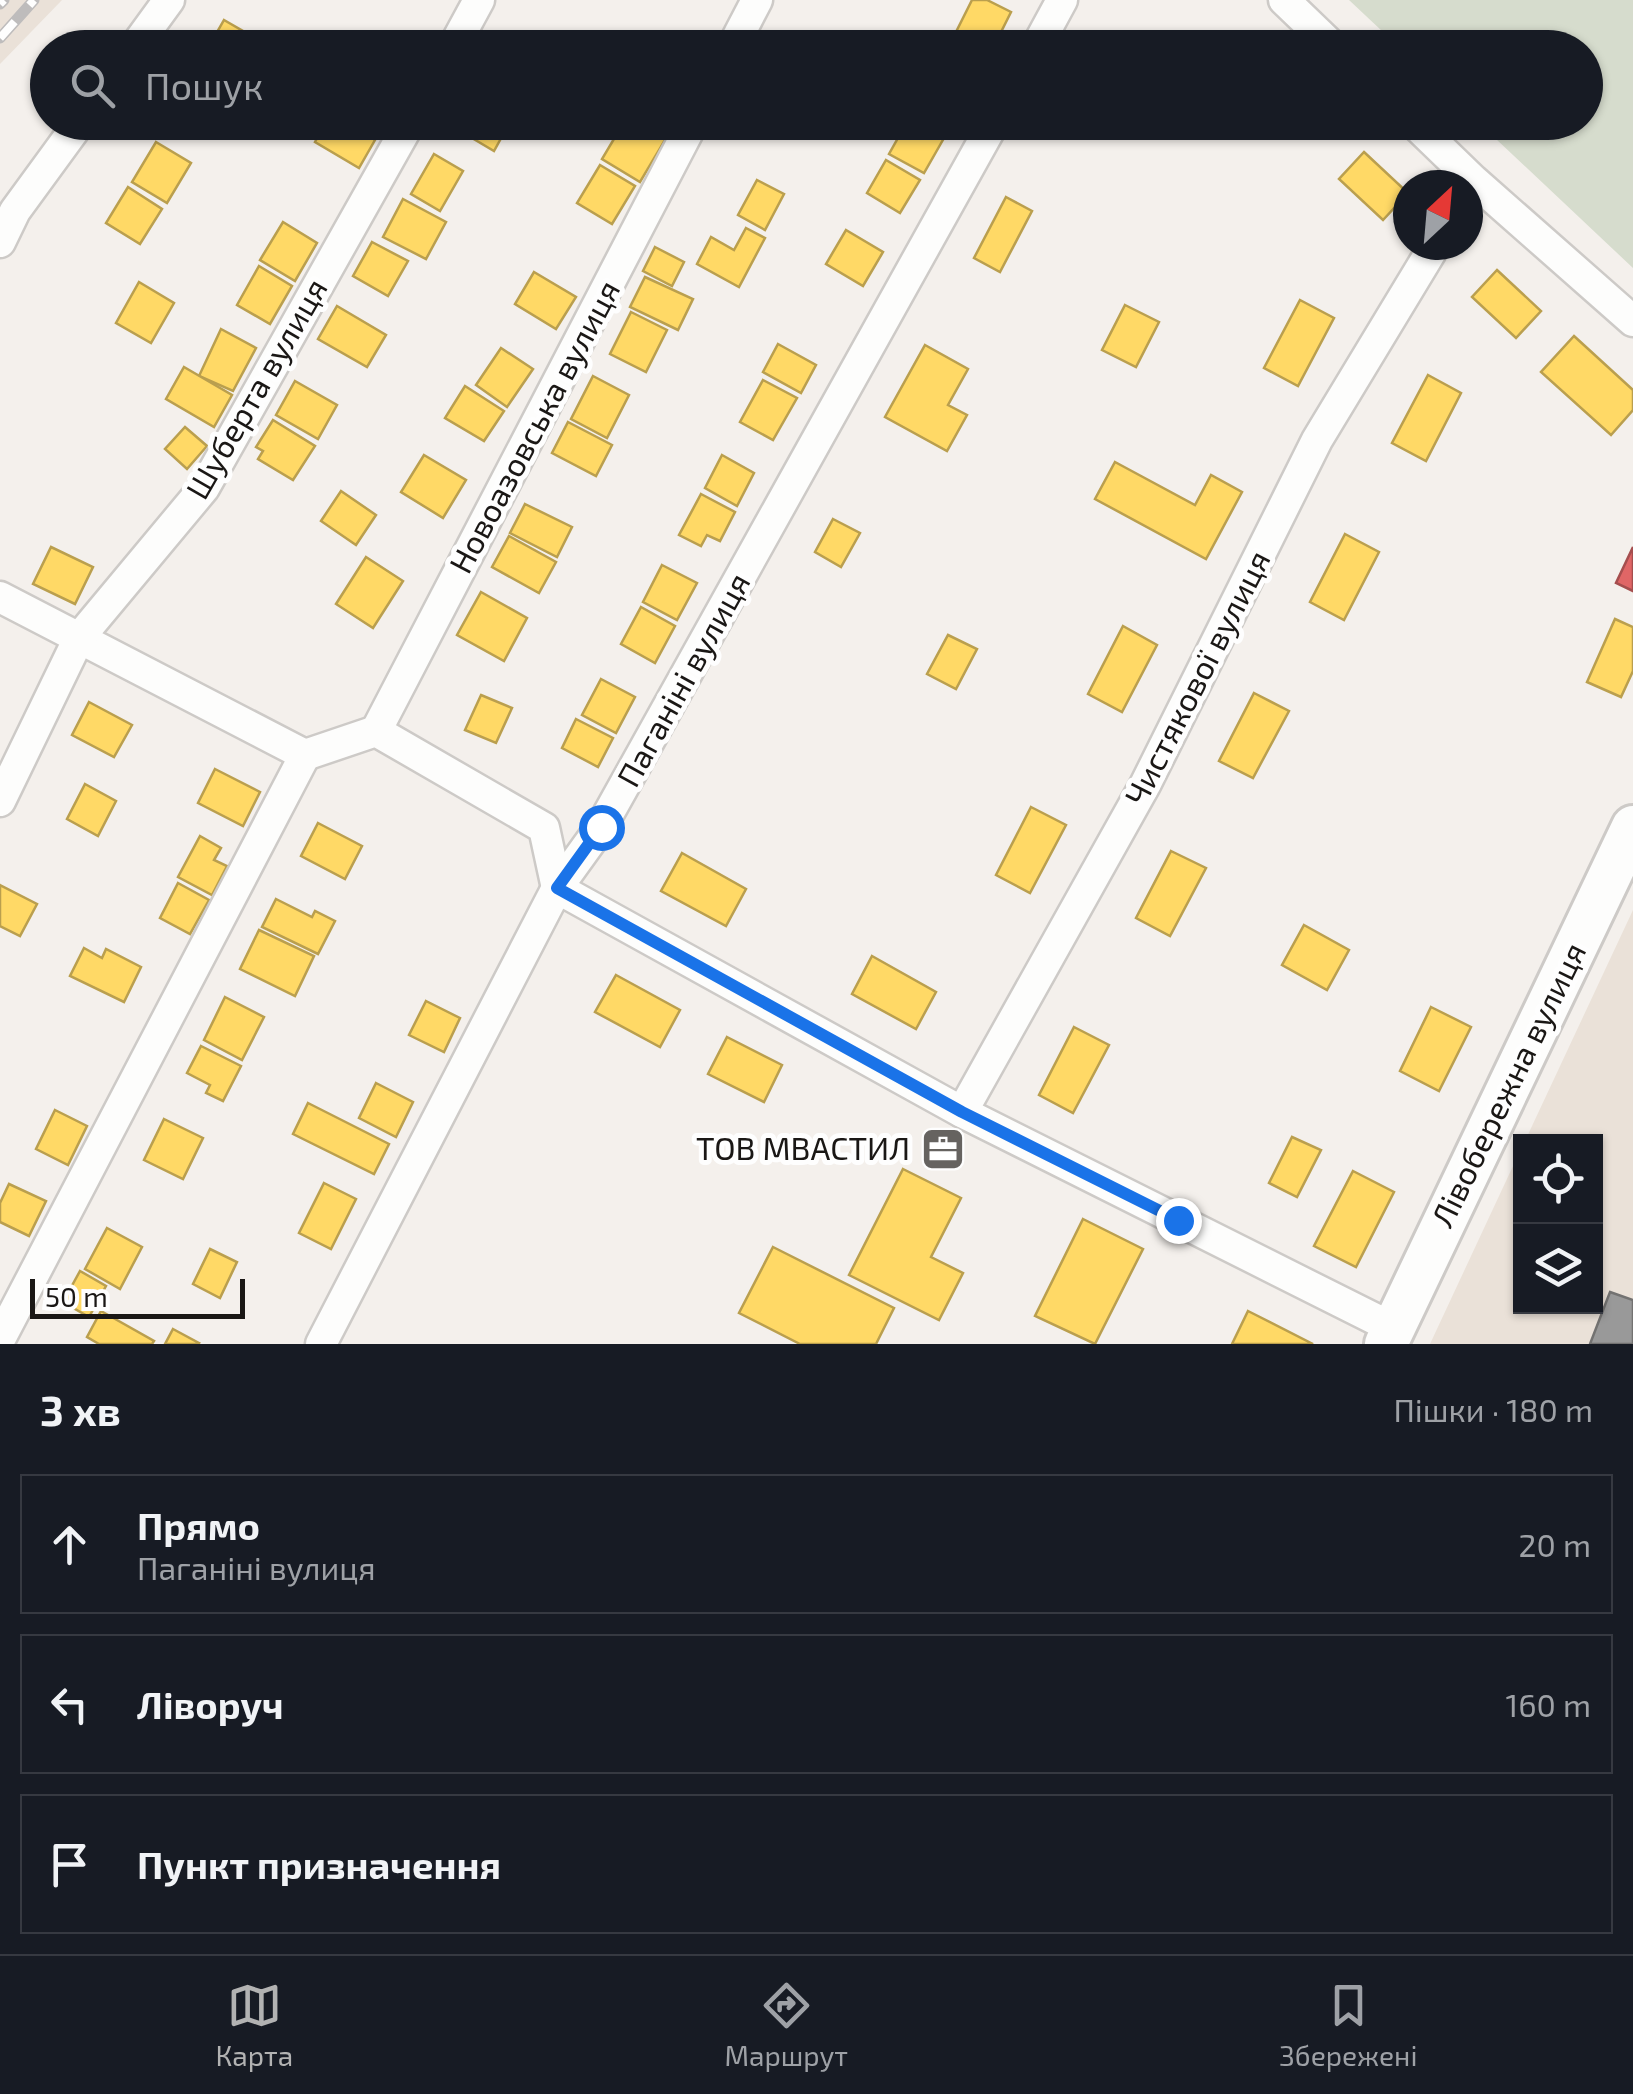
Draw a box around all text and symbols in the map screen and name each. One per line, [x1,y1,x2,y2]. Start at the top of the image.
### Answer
search box [30,30,1603,140]
icon: search [65,58,120,113]
text: Пошук [145,62,263,108]
north arrow [1393,170,1483,260]
street label: Шуберта вулиця [177,271,335,505]
street label: Новоазовська вулиця [440,273,627,579]
street label: Чистякової вулиця [1116,543,1278,811]
street label: Паганіні вулиця [608,565,758,793]
route start [579,805,625,851]
street label: Лівобережна вулиця [1422,936,1593,1233]
office icon: ТОВ МВАСТИЛ [920,1126,966,1172]
place label: ТОВ МВАСТИЛ [696,1128,910,1166]
map controls [1513,1134,1603,1314]
button: locate [1513,1134,1603,1224]
route end [1156,1198,1202,1244]
button: layers [1513,1224,1603,1314]
scale bar [30,1274,245,1318]
text: 50 m [45,1279,108,1313]
text: 3 хв [40,1384,121,1434]
text: Пішки · 180 m [1393,1390,1593,1428]
text: Прямо [137,1502,260,1548]
icon: ahead [42,1517,97,1572]
text: 20 m [1519,1525,1591,1563]
text: Паганіні вулиця [137,1548,376,1586]
icon: left [42,1677,97,1732]
text: Ліворуч [137,1681,284,1727]
text: 160 m [1505,1685,1591,1723]
icon: arrive [42,1837,97,1892]
text: Пункт призначення [137,1841,501,1887]
tab: Карта [216,1978,293,2072]
tab: Маршрут [724,1978,848,2072]
tab: Збережені [1279,1978,1417,2072]

